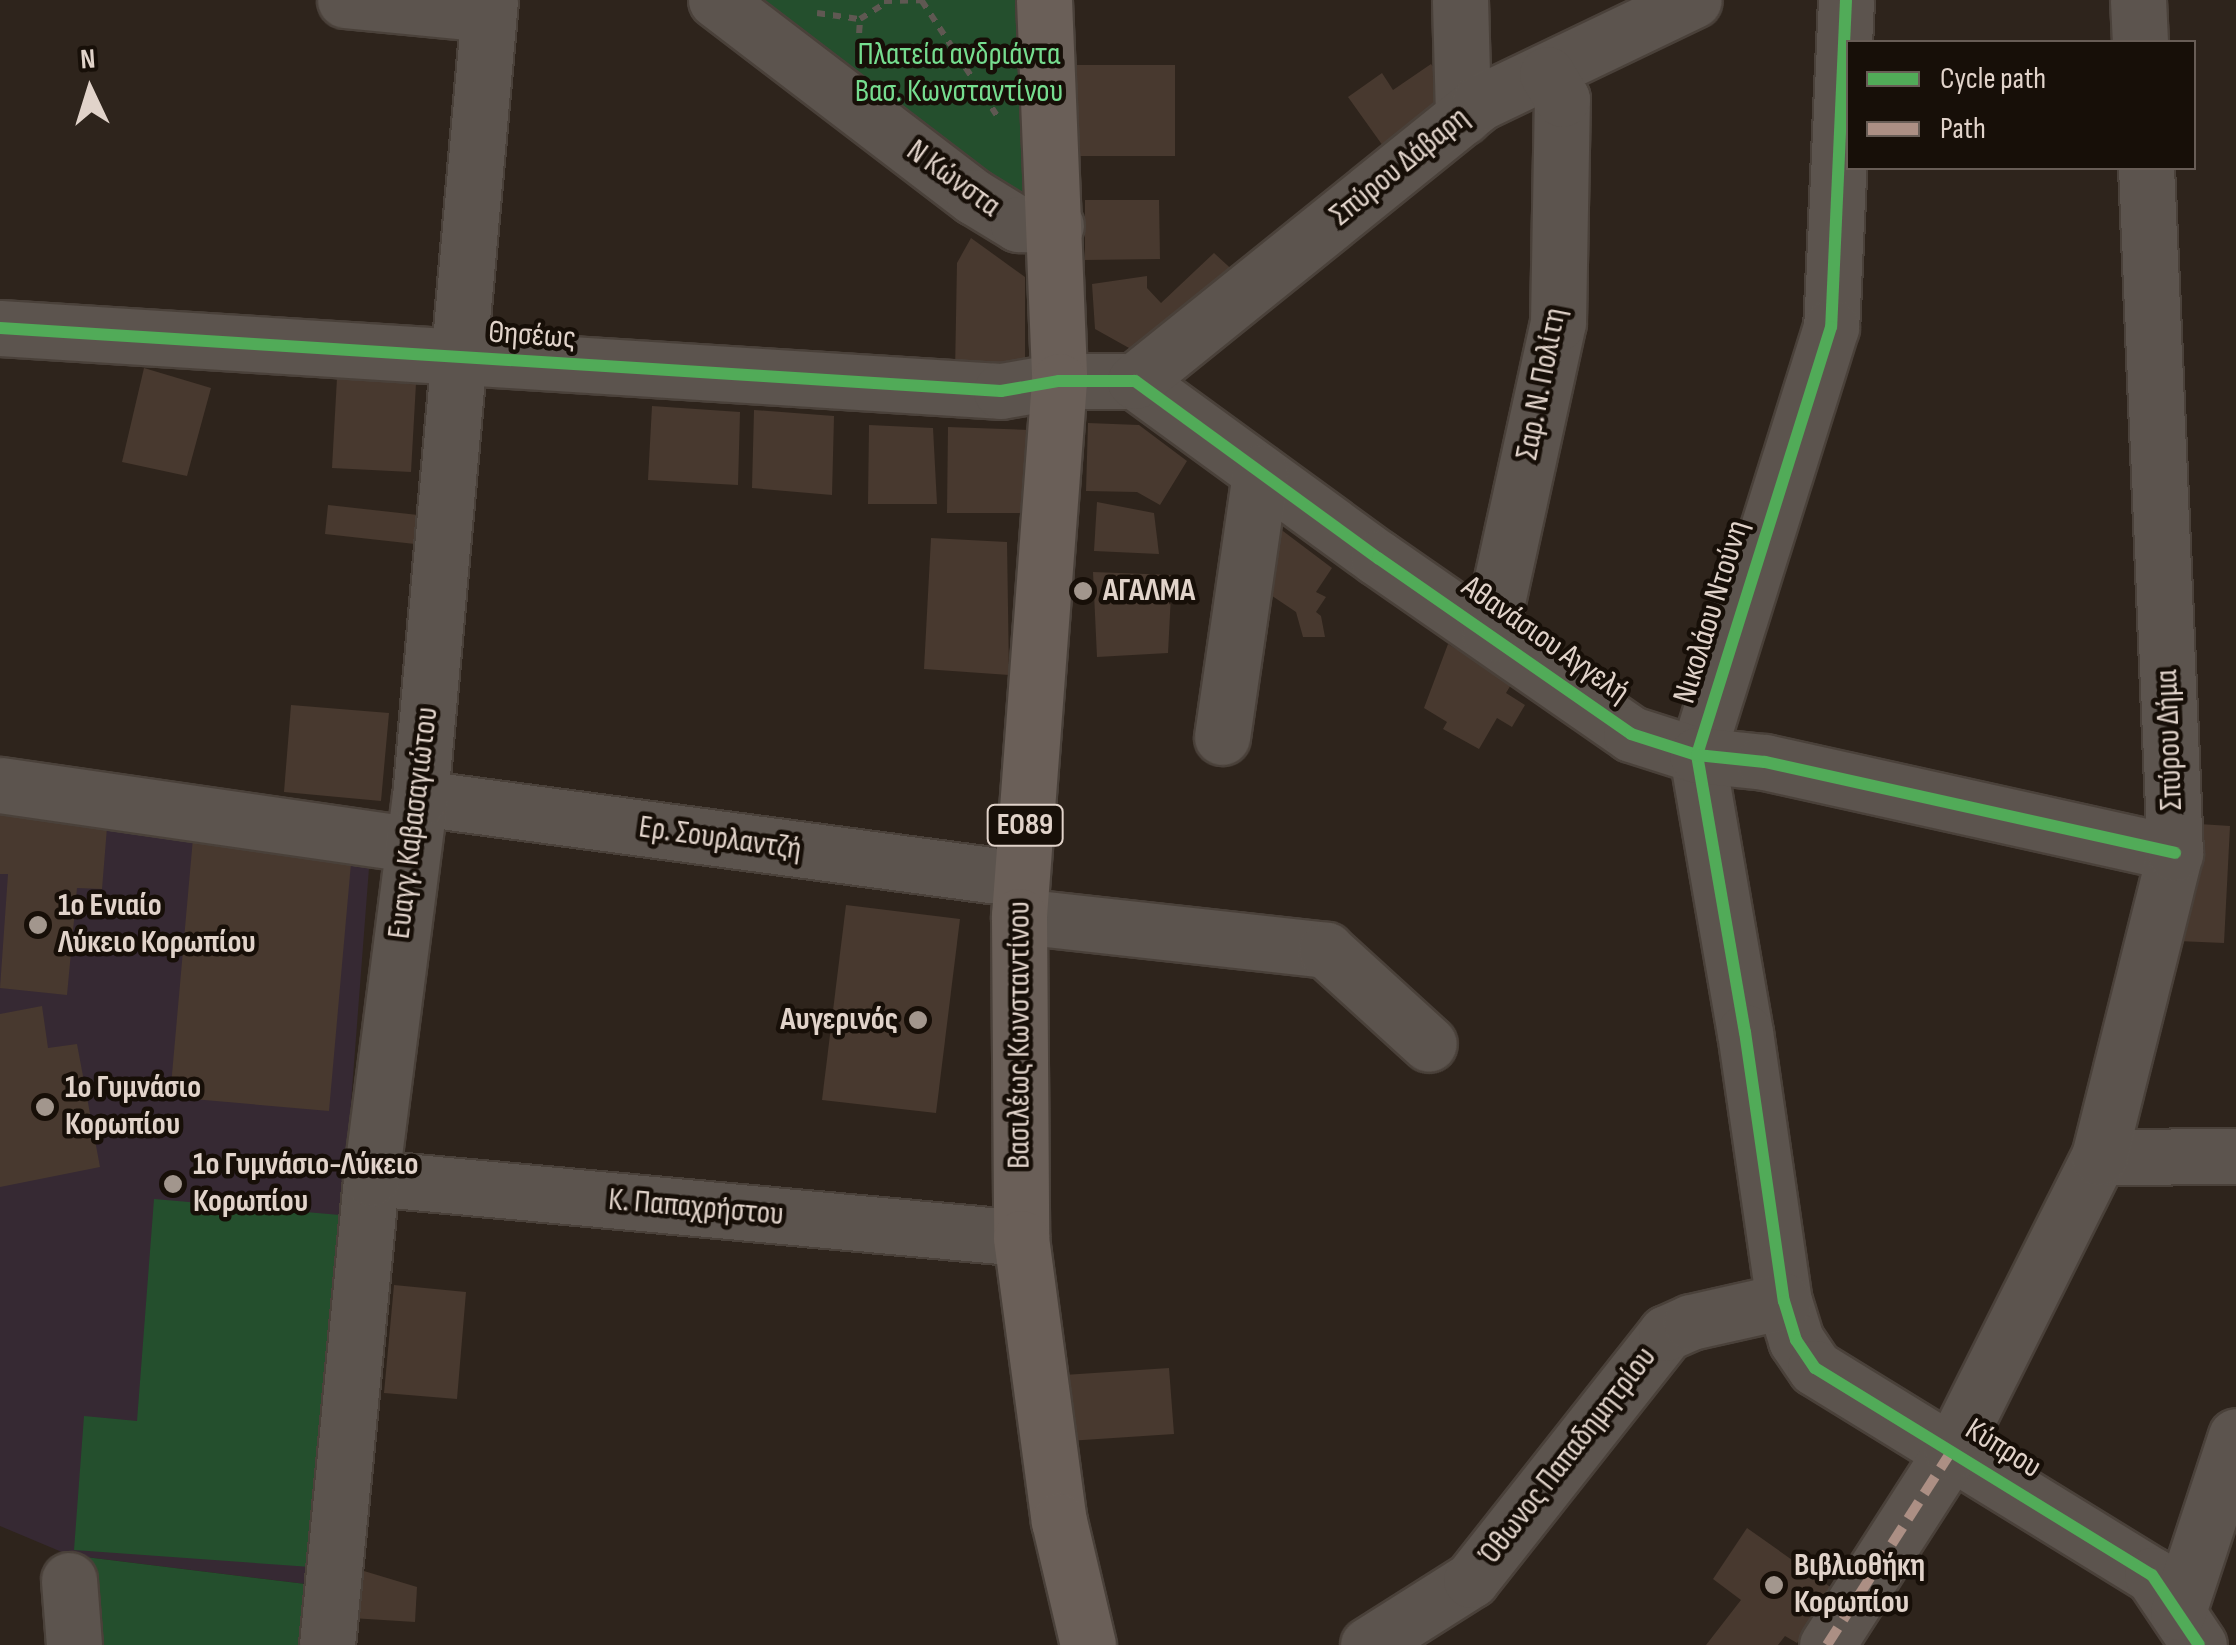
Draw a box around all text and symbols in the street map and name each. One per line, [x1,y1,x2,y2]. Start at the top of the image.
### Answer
park label: Πλατεία ανδριάντα Βασ. Κωνσταντίνου [855,37,1063,112]
north arrow [40,40,140,140]
legend [1846,40,2196,170]
text: N [79,43,96,77]
text: Cycle path [1940,61,2046,97]
street label: Σπύρου Δάβαρη [1323,99,1477,235]
text: Path [1940,111,1986,147]
street label: Ν Κώνστα [899,132,1007,226]
street label: Σαρ. Ν. Πολίτη [1508,305,1576,463]
street label: Θησέως [487,314,577,358]
street label: Νικολάου Ντούνη [1666,516,1758,708]
street label: Αθανάσιου Αγγελή [1454,568,1636,712]
place label: ΑΓΑΛΜΑ [1103,572,1195,610]
marker: ΑΓΑΛΜΑ [1072,580,1094,602]
street label: Σπύρου Δήμα [2148,669,2192,811]
street label: Ευαγγ. Καβασαγιώτου [381,705,447,941]
road number: ΕΟ89 [985,800,1065,850]
street label: Ερ. Σουρλαντζή [636,809,804,869]
place label: 1ο Ενιαίο Λύκειο Κορωπίου [58,888,256,963]
street label: Βασιλέως Κωνσταντίνου [1001,901,1039,1169]
marker: 1ο Ενιαίο Λύκειο Κορωπίου [27,914,49,936]
place label: Αυγερινός [780,1001,898,1039]
marker: Αυγερινός [907,1009,929,1031]
place label: 1ο Γυμνάσιο Κορωπίου [65,1070,201,1145]
marker: 1ο Γυμνάσιο Κορωπίου [34,1096,56,1118]
place label: 1ο Γυμνάσιο-Λύκειο Κορωπίου [193,1147,419,1222]
marker: 1ο Γυμνάσιο-Λύκειο Κορωπίου [162,1173,184,1195]
street label: Κ. Παπαχρήστου [607,1181,785,1235]
street label: Όθωνος Παπαδημητρίου [1471,1340,1665,1572]
street label: Κύπρου [1958,1411,2048,1487]
place label: Βιβλιοθήκη Κορωπίου [1794,1548,1925,1623]
marker: Βιβλιοθήκη Κορωπίου [1763,1574,1785,1596]

